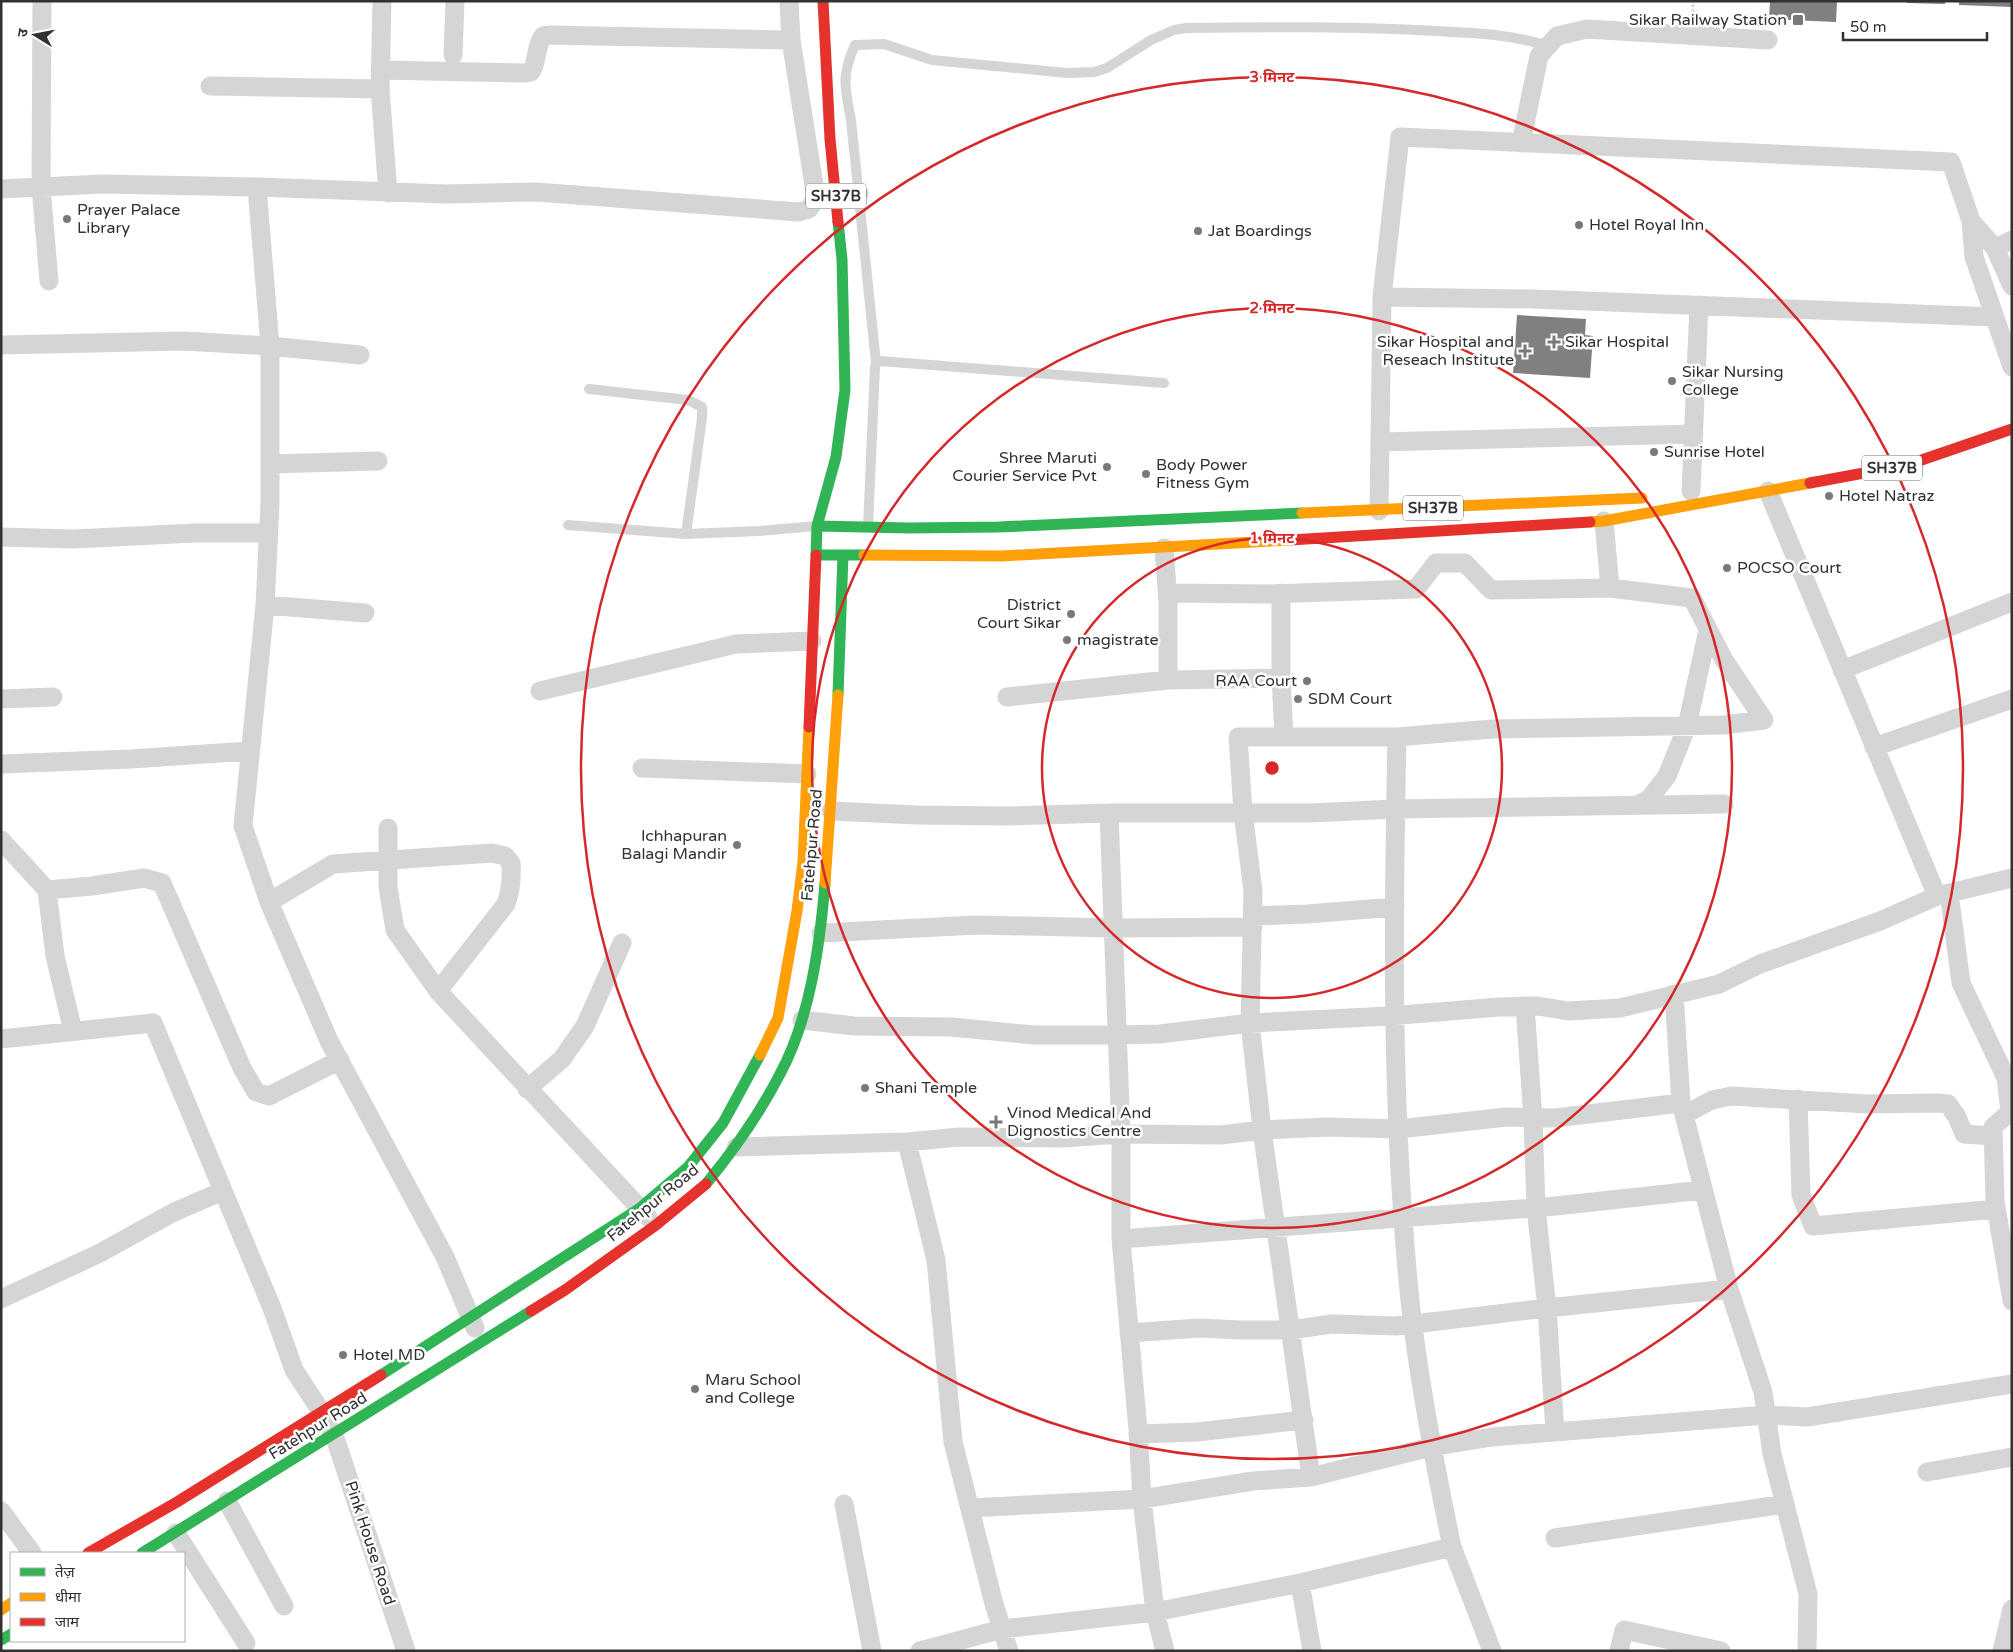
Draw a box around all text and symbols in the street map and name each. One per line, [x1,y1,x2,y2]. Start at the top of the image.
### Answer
north arrow [10,10,60,60]
place label: Sikar Railway Station [1629,10,1787,30]
scale bar [1843,10,1987,42]
marker: Sikar Railway Station [1791,13,1805,27]
text: 50 m [1850,18,1887,36]
text: उ [14,27,32,38]
text: 3 मिनट [1250,68,1295,86]
road number: SH37B [806,184,866,208]
place label: Prayer Palace Library [77,200,180,238]
marker: Prayer Palace Library [61,213,73,225]
place label: Hotel Royal Inn [1589,215,1704,235]
marker: Hotel Royal Inn [1573,219,1585,231]
place label: Jat Boardings [1208,221,1312,241]
marker: Jat Boardings [1192,225,1204,237]
text: 2 मिनट [1250,299,1295,317]
place label: Sikar Hospital and Reseach Institute [1377,332,1514,370]
place label: Sikar Hospital [1565,332,1669,352]
marker: Sikar Hospital [1547,335,1561,349]
marker: Sikar Hospital and Reseach Institute [1518,344,1532,358]
place label: Sikar Nursing College [1682,362,1784,400]
marker: Sikar Nursing College [1666,375,1678,387]
place label: Sunrise Hotel [1664,442,1765,462]
marker: Sunrise Hotel [1648,446,1660,458]
place label: Shree Maruti Courier Service Pvt [952,448,1097,486]
place label: Body Power Fitness Gym [1156,455,1249,493]
road number: SH37B [1862,456,1922,480]
marker: Shree Maruti Courier Service Pvt [1101,461,1113,473]
marker: Body Power Fitness Gym [1140,468,1152,480]
place label: Hotel Natraz [1839,486,1935,506]
marker: Hotel Natraz [1823,490,1835,502]
road number: SH37B [1403,496,1463,520]
text: 1 मिनट [1250,529,1295,547]
place label: POCSO Court [1737,558,1841,578]
marker: POCSO Court [1721,562,1733,574]
place label: District Court Sikar [977,595,1062,633]
marker: District Court Sikar [1065,608,1077,620]
place label: magistrate [1077,630,1158,650]
marker: magistrate [1061,634,1073,646]
place label: RAA Court [1215,671,1297,691]
marker: RAA Court [1301,675,1313,687]
place label: SDM Court [1308,689,1392,709]
marker: SDM Court [1292,693,1304,705]
centre of rings [1263,759,1281,777]
street label: Fatehpur Road [797,788,827,902]
place label: Ichhapuran Balagi Mandir [621,826,728,864]
marker: Ichhapuran Balagi Mandir [731,839,743,851]
place label: Shani Temple [875,1078,977,1098]
marker: Shani Temple [859,1082,871,1094]
place label: Vinod Medical And Dignostics Centre [1007,1103,1151,1141]
marker: Vinod Medical And Dignostics Centre [989,1115,1003,1129]
street label: Fatehpur Road [603,1160,703,1246]
place label: Hotel MD [353,1345,425,1365]
marker: Hotel MD [337,1349,349,1361]
place label: Maru School and College [705,1370,801,1408]
marker: Maru School and College [689,1383,701,1395]
street label: Fatehpur Road [265,1388,371,1464]
street label: Pink House Road [340,1478,400,1608]
legend [10,1552,185,1642]
text: तेज़ [55,1563,76,1581]
text: धीमा [55,1588,82,1606]
text: जाम [55,1613,80,1631]

